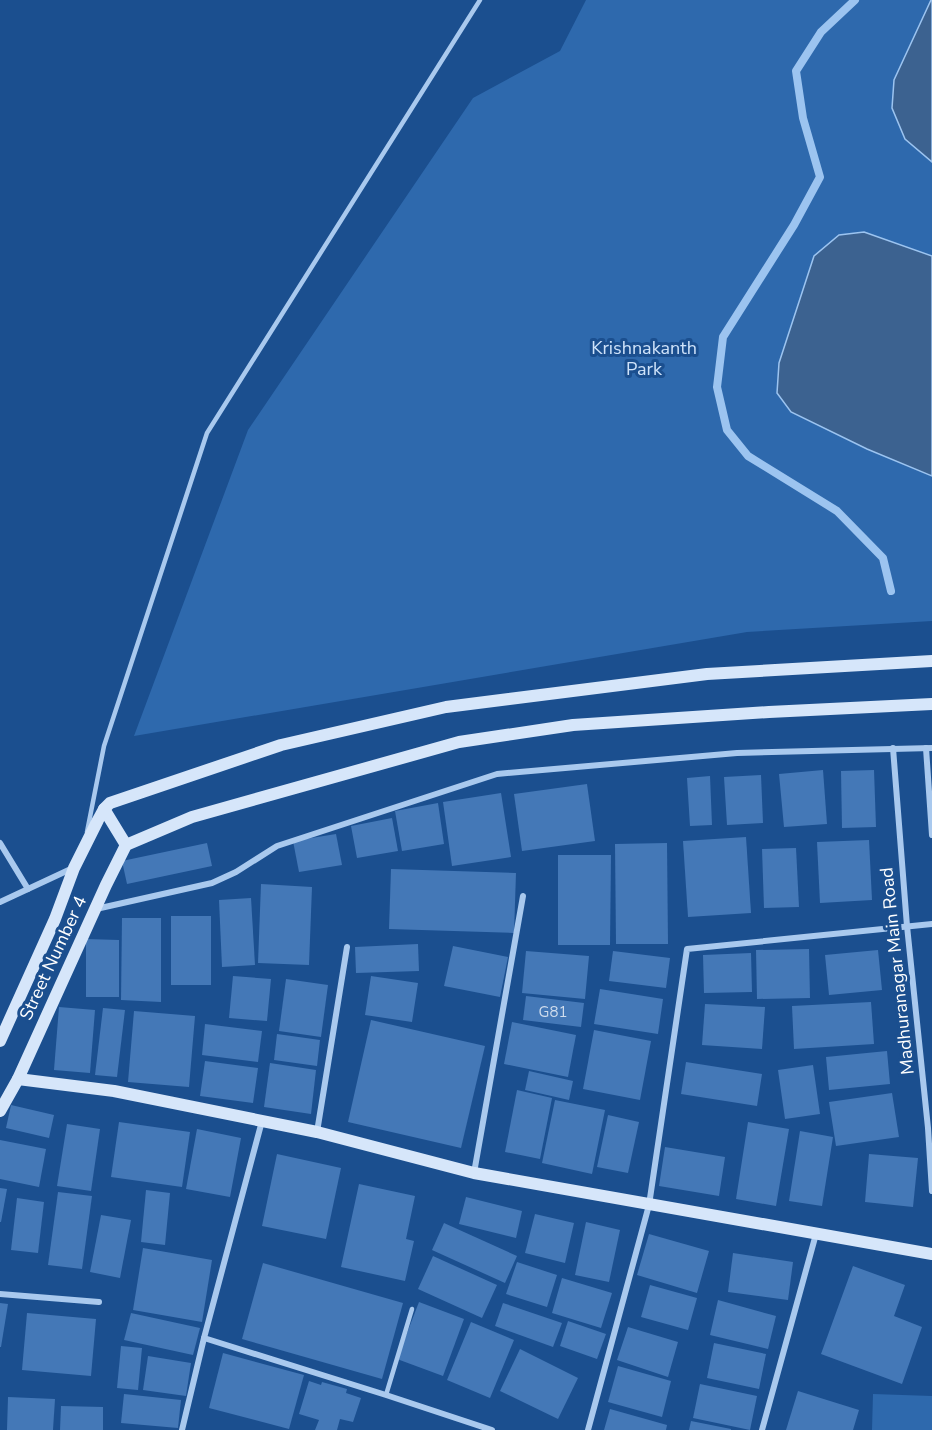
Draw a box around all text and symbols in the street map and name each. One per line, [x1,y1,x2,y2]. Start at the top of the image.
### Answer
park label: Krishnakanth Park [591,336,697,381]
street label: Madhuranagar Main Road [874,866,920,1076]
street label: Street Number 4 [14,892,92,1024]
house number: G81 [539,1002,567,1022]

